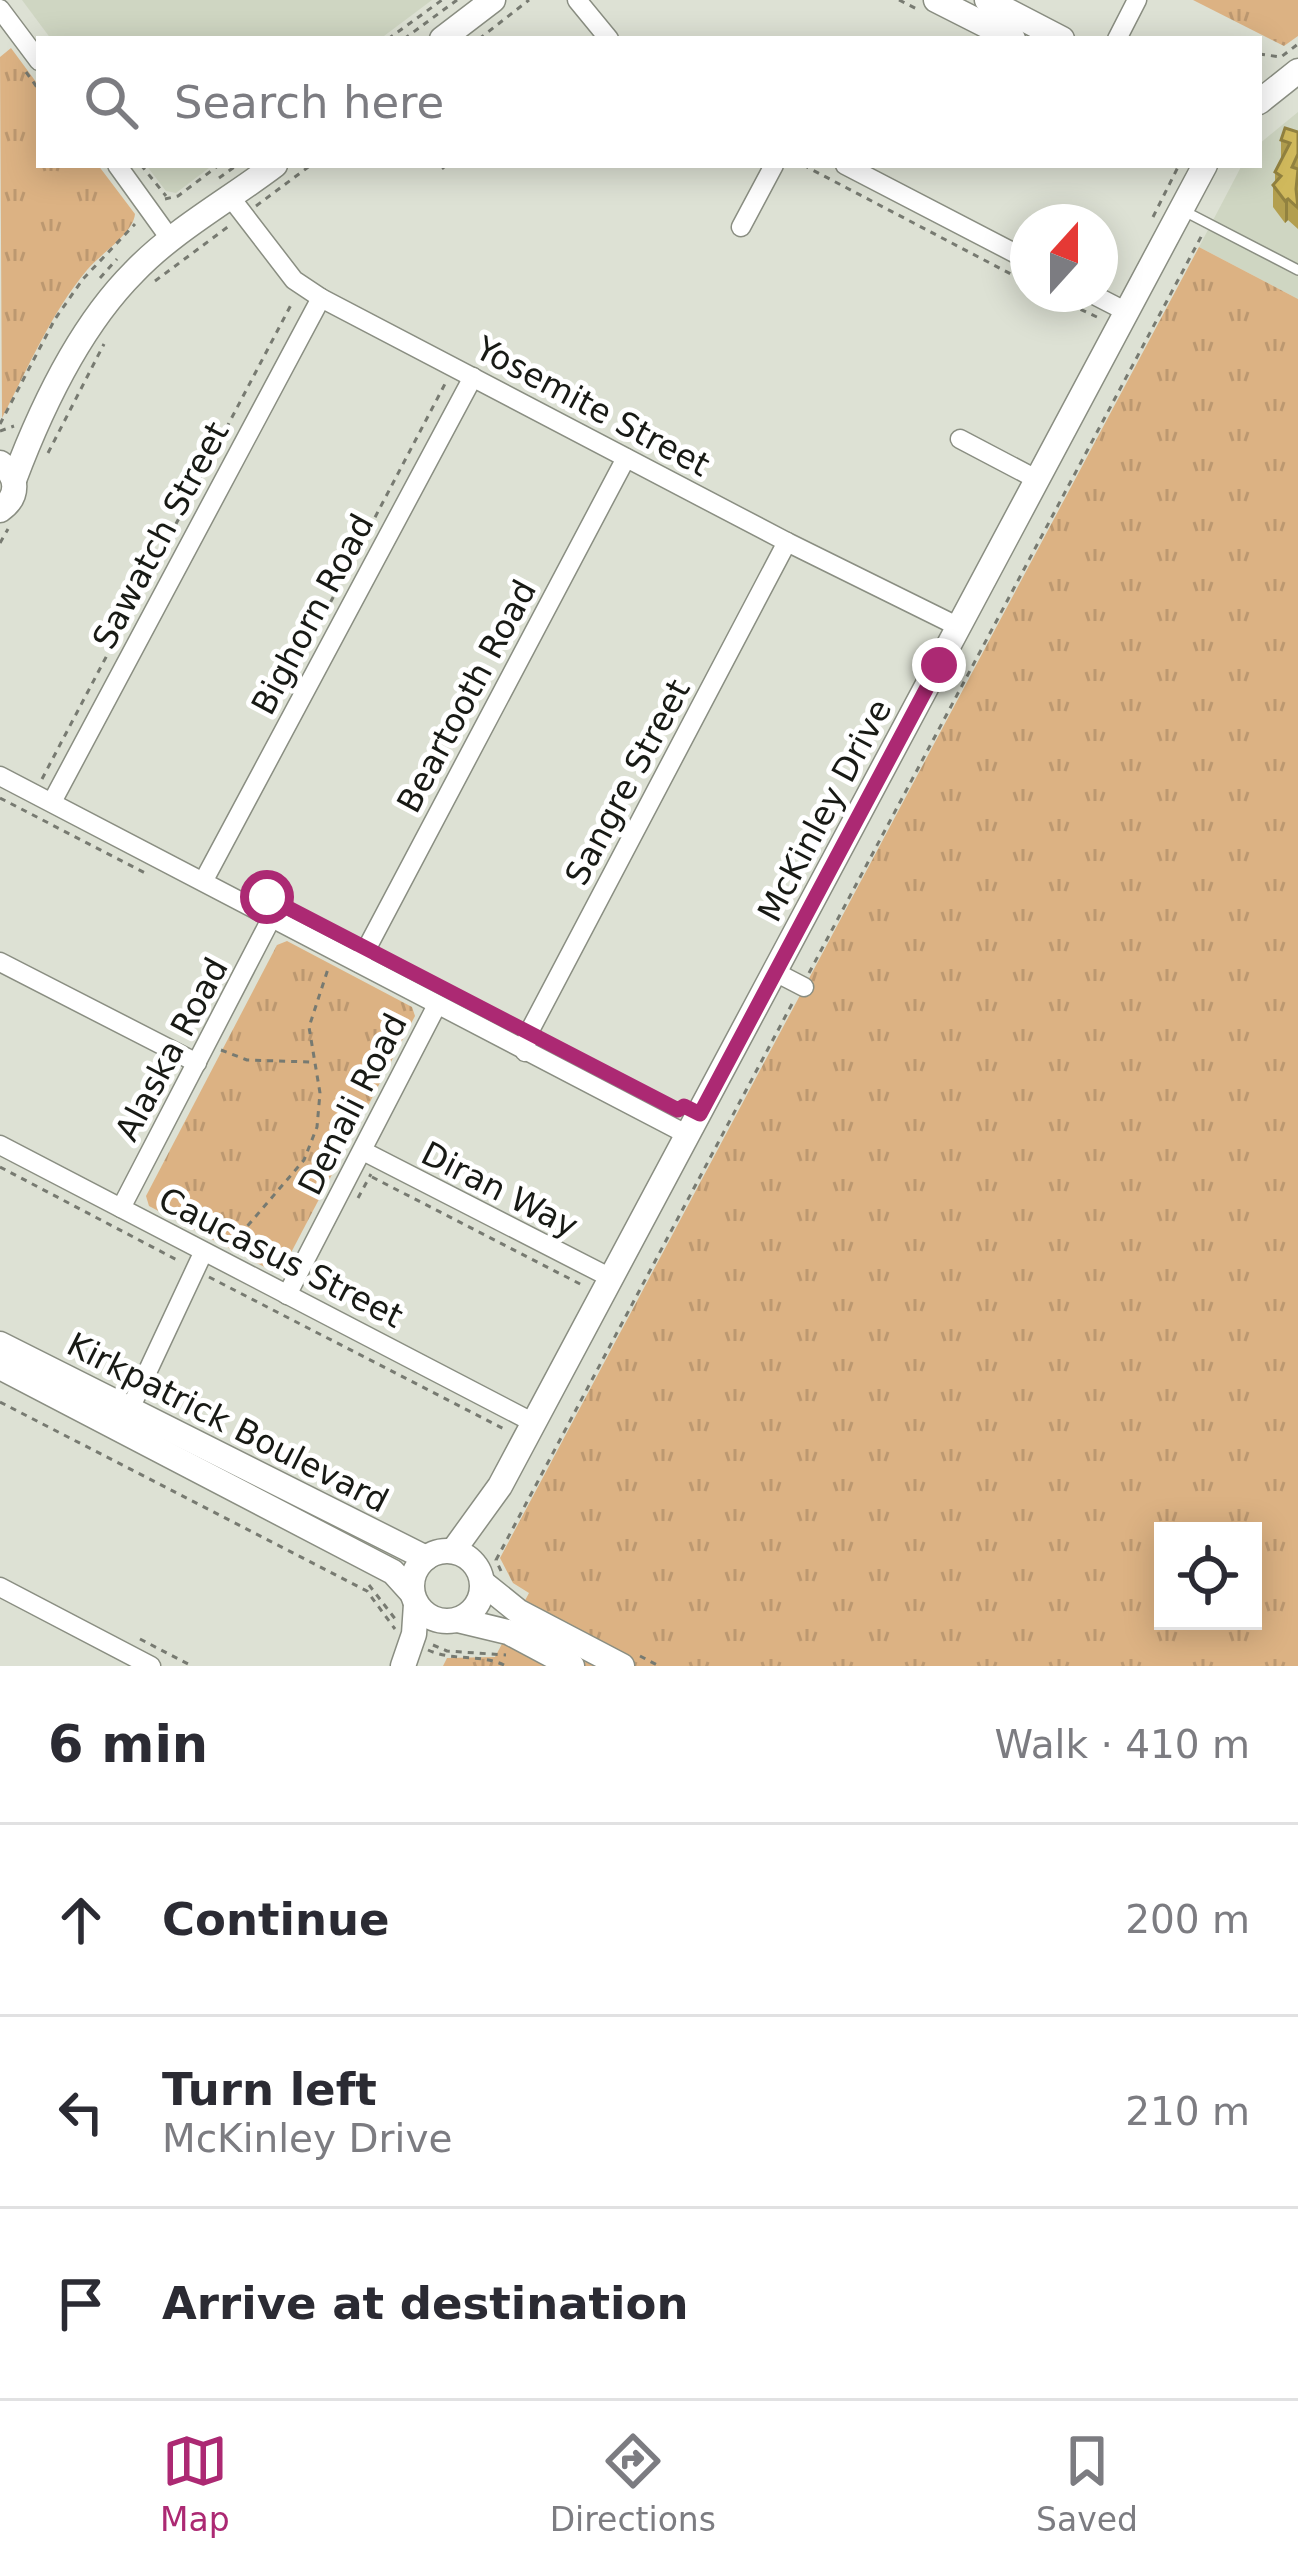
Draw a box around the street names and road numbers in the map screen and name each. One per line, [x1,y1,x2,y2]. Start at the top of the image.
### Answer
street label: Yosemite Street [468,328,716,484]
street label: Sawatch Street [84,415,237,655]
street label: Bighorn Road [243,507,382,721]
street label: Beartooth Road [389,574,544,819]
street label: Sangre Street [557,673,698,892]
street label: McKinley Drive [750,693,899,928]
street label: Alaska Road [107,951,236,1147]
street label: Denali Road [290,1007,415,1202]
street label: Diran Way [415,1133,584,1245]
street label: Caucasus Street [152,1179,409,1336]
street label: Kirkpatrick Boulevard [61,1324,395,1520]

